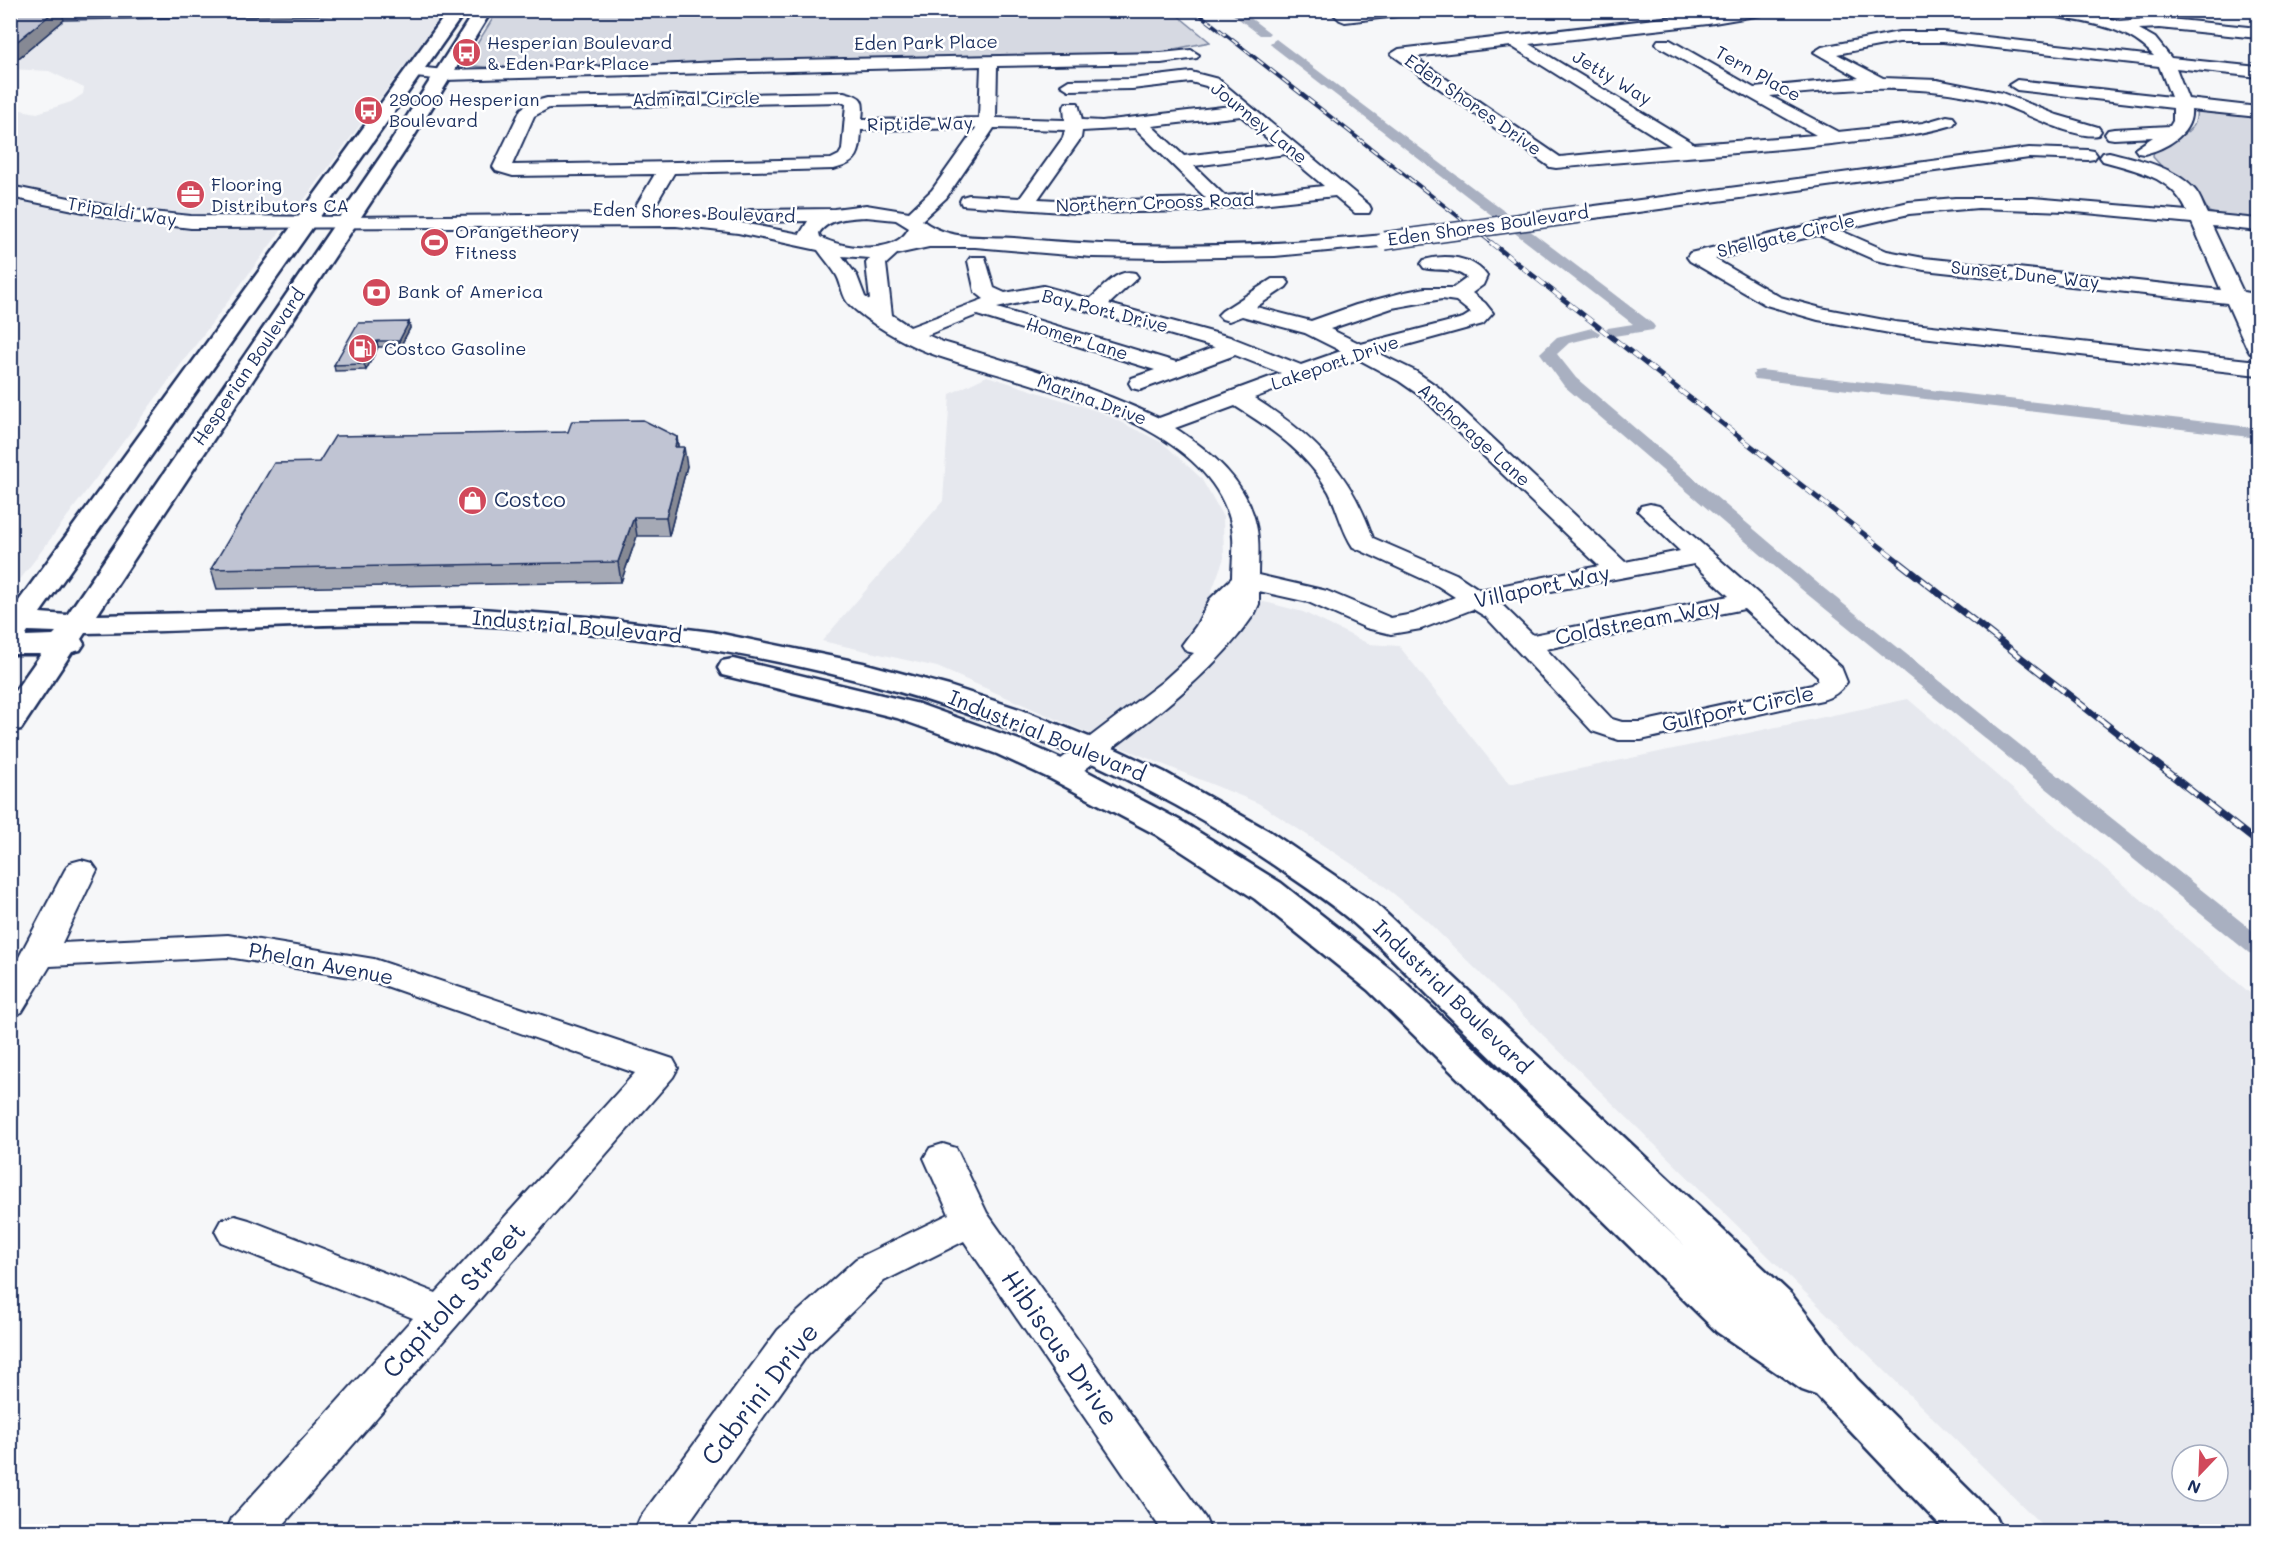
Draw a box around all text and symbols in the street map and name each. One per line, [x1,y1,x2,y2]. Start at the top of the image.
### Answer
street label: Eden Park Place [854,29,998,55]
place label: Hesperian Boulevard & Eden Park Place [487,30,672,75]
bus stop icon: Hesperian Boulevard & Eden Park Place [450,37,482,69]
street label: Tern Place [1711,40,1806,107]
street label: Jetty Way [1568,44,1657,110]
street label: Eden Shores Drive [1400,48,1547,160]
street label: Journey Lane [1206,76,1313,169]
street label: Admiral Circle [632,85,760,111]
place label: 29000 Hesperian Boulevard [389,87,539,132]
bus stop icon: 29000 Hesperian Boulevard [352,94,384,126]
street label: Riptide Way [867,110,973,136]
place label: Flooring Distributors CA [211,172,349,217]
office icon: Flooring Distributors CA [174,179,206,211]
street label: Northern Crooss Road [1055,187,1254,217]
street label: Tripaldi Way [66,191,179,232]
street label: Eden Shores Boulevard [592,196,796,228]
street label: Eden Shores Boulevard [1386,199,1590,251]
street label: Shellgate Circle [1715,208,1857,263]
place label: Orangetheory Fitness [455,219,579,264]
sports icon: Orangetheory Fitness [418,226,450,258]
street label: Sunset Dune Way [1950,254,2100,294]
bank icon: Bank of America [361,276,393,308]
place label: Bank of America [398,279,543,303]
street label: Hesperian Boulevard [186,283,310,450]
street label: Bay Port Drive [1040,283,1171,337]
street label: Homer Lane [1023,311,1131,365]
street label: Lakeport Drive [1268,329,1402,395]
fuel station icon: Costco Gasoline [347,333,379,365]
place label: Costco Gasoline [384,336,526,360]
street label: Marina Drive [1034,368,1150,430]
street label: Anchorage Lane [1413,377,1536,491]
shop icon: Costco [457,484,489,516]
place label: Costco [494,485,566,512]
street label: Villaport Way [1471,558,1612,613]
street label: Coldstream Way [1553,591,1723,650]
street label: Industrial Boulevard [471,603,683,648]
street label: Gulfport Circle [1659,678,1816,737]
street label: Industrial Boulevard [945,683,1150,787]
street label: Industrial Boulevard [1368,913,1538,1079]
street label: Phelan Avenue [247,935,396,990]
street label: Capitola Street [374,1214,533,1385]
street label: Hibiscus Drive [994,1263,1127,1432]
street label: Cabrini Drive [693,1315,825,1472]
north arrow [2170,1443,2230,1503]
text: N [2184,1475,2204,1499]

